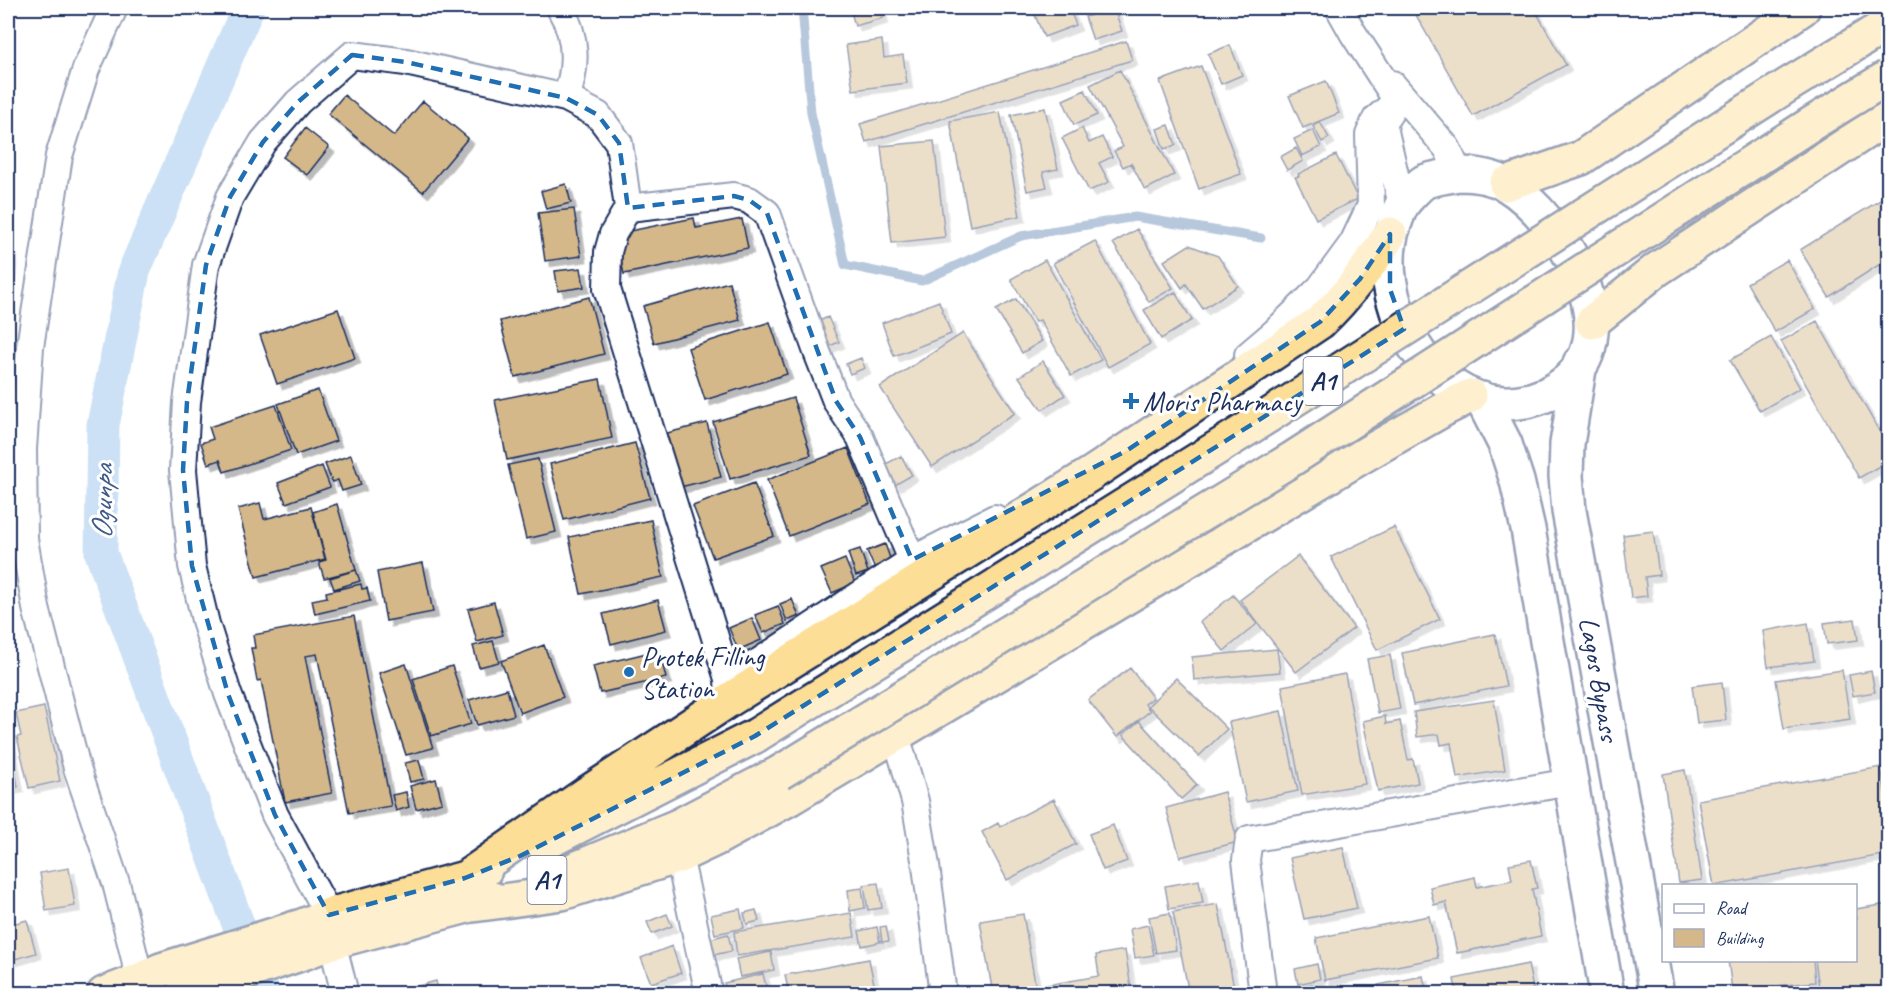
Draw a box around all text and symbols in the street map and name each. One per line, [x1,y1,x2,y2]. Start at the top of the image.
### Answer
road number: A1 [1304,357,1342,405]
place label: Moris Pharmacy [1143,384,1304,419]
marker: Moris Pharmacy [1124,394,1138,408]
water label: Ogunpa [82,462,122,539]
street label: Lagos Bypass [1571,614,1628,746]
place label: Protek Filling Station [641,639,766,706]
marker: Protek Filling Station [622,665,636,679]
road number: A1 [528,856,566,904]
legend [1662,884,1857,962]
text: Road [1716,897,1749,919]
text: Building [1716,927,1765,949]

